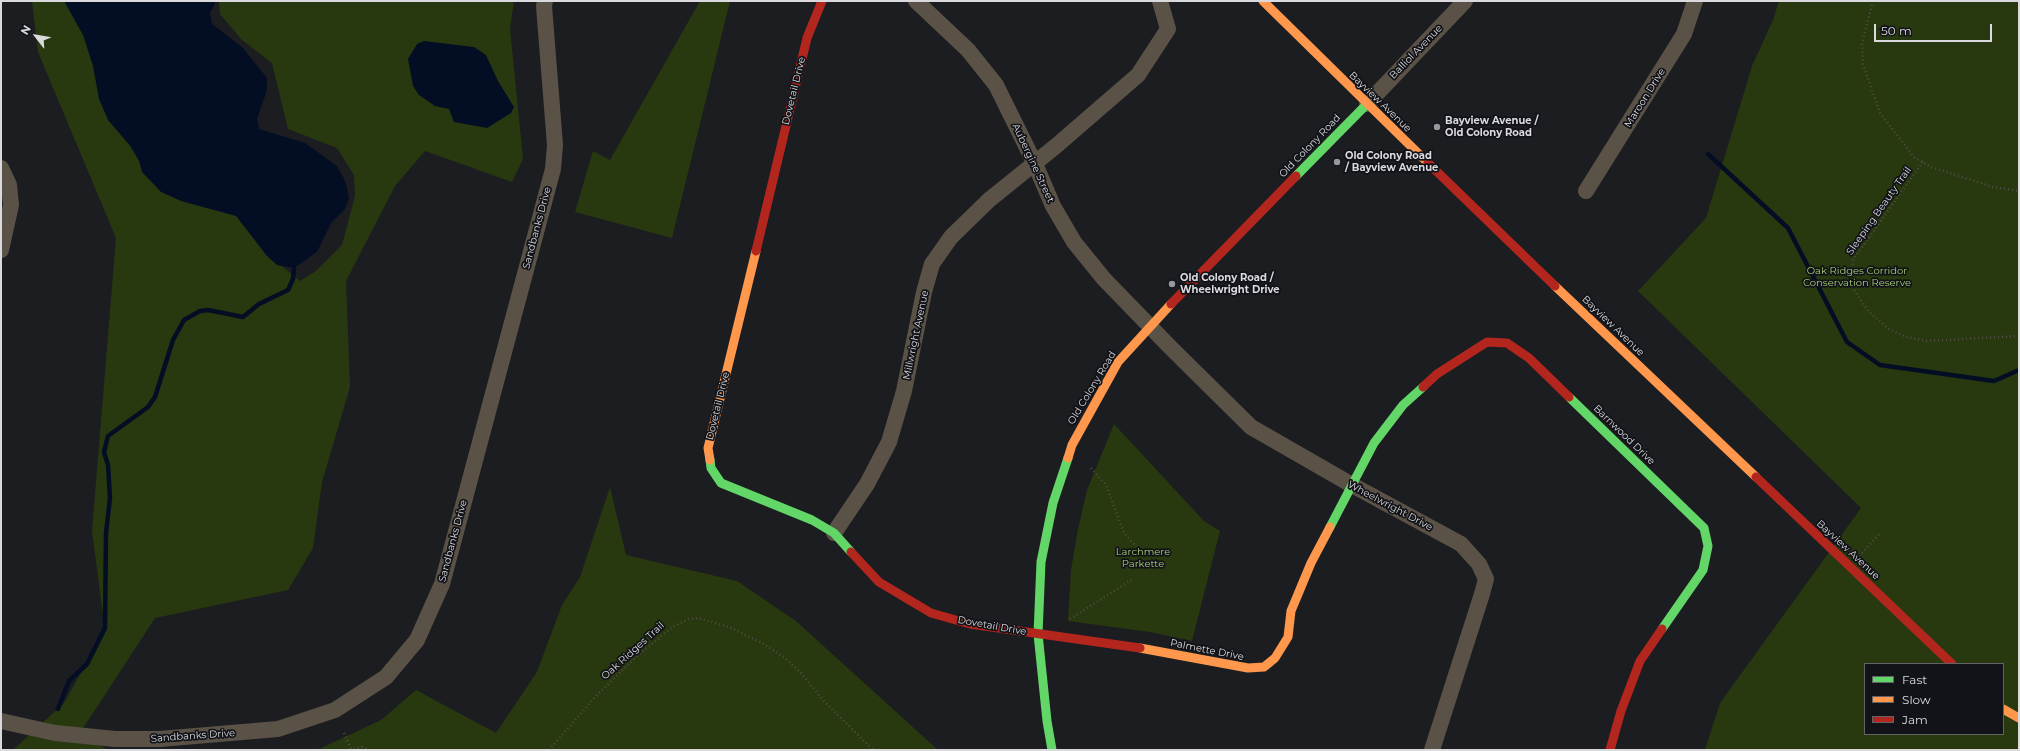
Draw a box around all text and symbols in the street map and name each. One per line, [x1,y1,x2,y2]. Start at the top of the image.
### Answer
north arrow [16,16,56,56]
scale bar [1876,16,1994,42]
text: N [17,22,34,37]
street label: Balliol Avenue [1387,22,1445,82]
text: 50 m [1881,23,1912,38]
street label: Dovetail Drive [780,56,808,126]
street label: Maroon Drive [1622,66,1668,130]
street label: Bayview Avenue [1346,69,1414,135]
street label: Old Colony Road [1277,112,1343,180]
place label: Bayview Avenue / Old Colony Road [1445,115,1538,138]
street label: Aubergine Street [1009,122,1057,204]
marker: Bayview Avenue / Old Colony Road [1432,122,1442,132]
place label: Old Colony Road / Bayview Avenue [1345,150,1438,174]
marker: Old Colony Road / Bayview Avenue [1332,157,1342,167]
street label: Sleeping Beauty Trail [1844,165,1914,257]
street label: Sandbanks Drive [520,186,554,270]
park label: Oak Ridges Corridor Conservation Reserve [1803,265,1911,288]
place label: Old Colony Road / Wheelwright Drive [1180,272,1280,296]
marker: Old Colony Road / Wheelwright Drive [1167,279,1177,289]
street label: Millwright Avenue [901,289,931,381]
street label: Bayview Avenue [1579,293,1647,359]
street label: Old Colony Road [1065,349,1119,427]
street label: Dovetail Drive [704,371,732,441]
street label: Barnwood Drive [1591,403,1657,467]
street label: Wheelwright Drive [1346,479,1434,533]
street label: Sandbanks Drive [436,499,470,583]
street label: Bayview Avenue [1814,518,1882,582]
park label: Larchmere Parkette [1116,546,1170,570]
street label: Dovetail Drive [957,614,1027,638]
street label: Oak Ridges Trail [599,620,667,682]
street label: Palmette Drive [1169,637,1245,663]
legend [1864,663,2004,735]
text: Fast [1902,672,1927,687]
text: Slow [1902,692,1931,707]
text: Jam [1902,712,1928,727]
street label: Sandbanks Drive [150,727,236,745]

